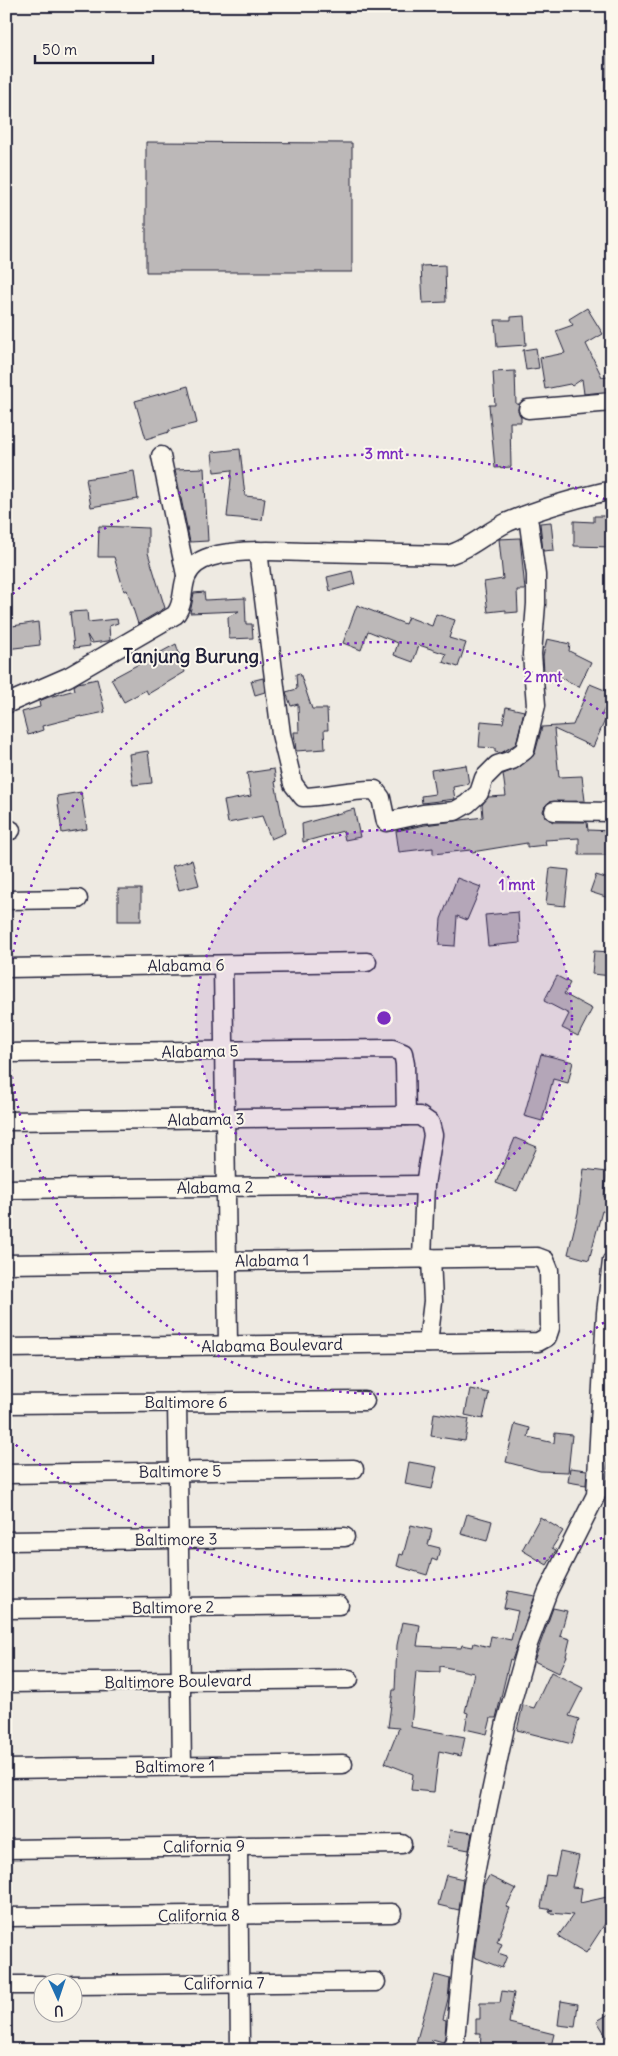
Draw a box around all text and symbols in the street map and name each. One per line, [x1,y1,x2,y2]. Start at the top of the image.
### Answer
scale bar [35,32,152,64]
text: 50 m [42,40,77,59]
text: 3 mnt [365,444,404,463]
district label: Tanjung Burung [123,644,259,668]
text: 2 mnt [524,667,563,686]
text: 1 mnt [499,875,536,894]
street label: Alabama 6 [147,954,225,976]
centre of rings [375,1009,393,1027]
street label: Alabama 5 [161,1040,239,1062]
street label: Alabama 3 [167,1108,245,1130]
street label: Alabama 2 [176,1176,254,1198]
street label: Alabama 1 [235,1249,309,1271]
street label: Alabama Boulevard [201,1334,343,1356]
street label: Baltimore 6 [145,1392,227,1412]
street label: Baltimore 5 [138,1460,222,1482]
street label: Baltimore 3 [134,1528,218,1550]
street label: Baltimore 2 [132,1596,215,1618]
street label: Baltimore Boulevard [104,1670,252,1692]
street label: Baltimore 1 [135,1755,215,1777]
street label: California 9 [163,1835,245,1857]
street label: California 8 [158,1904,240,1926]
street label: California 7 [183,1972,265,1994]
north arrow [32,1974,82,2024]
text: U [53,2002,64,2020]

